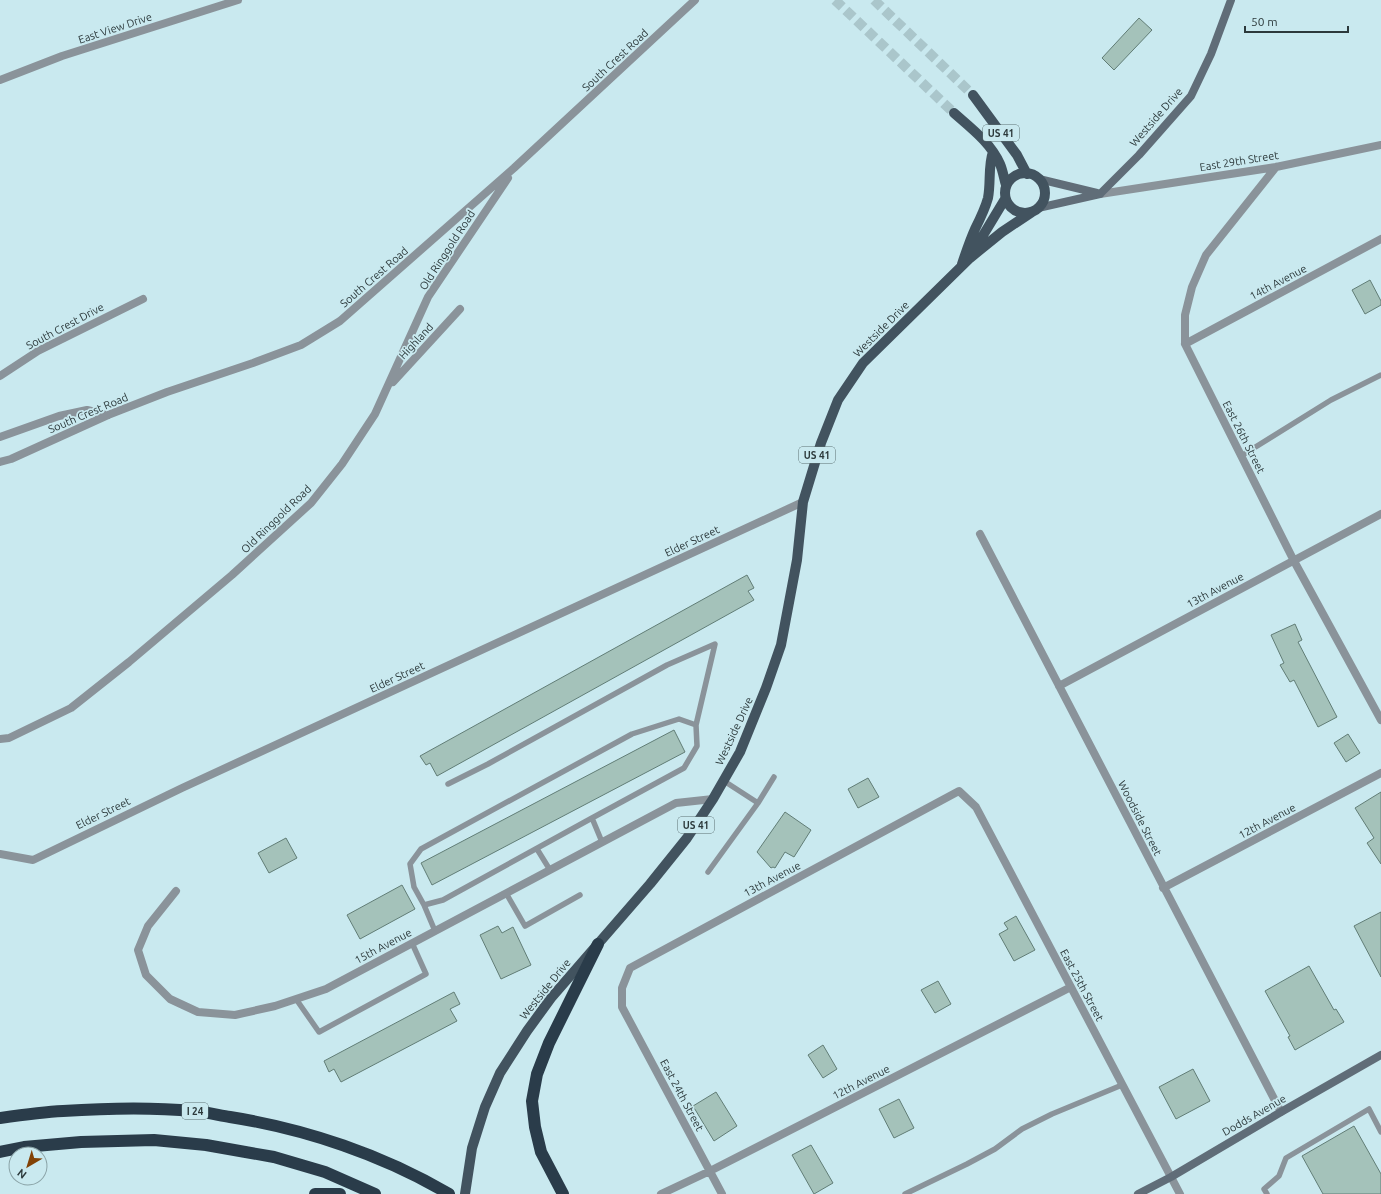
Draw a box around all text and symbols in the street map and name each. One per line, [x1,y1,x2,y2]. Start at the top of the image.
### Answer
scale bar [1245,8,1348,34]
street label: East View Drive [77,10,153,46]
text: 50 m [1251,15,1278,28]
street label: South Crest Road [580,26,650,94]
street label: Westside Drive [1127,85,1185,149]
road number: US 41 [983,125,1019,141]
street label: East 29th Street [1199,149,1280,173]
street label: Old Ringgold Road [417,208,477,292]
street label: South Crest Road [338,244,410,310]
street label: 14th Avenue [1248,262,1308,302]
street label: Westside Drive [851,299,911,359]
street label: South Crest Drive [24,300,106,352]
street label: Highland [397,321,435,361]
street label: South Crest Road [46,391,130,435]
street label: East 26th Street [1221,399,1268,476]
road number: US 41 [799,447,835,463]
street label: Old Ringgold Road [239,483,313,555]
street label: Elder Street [663,523,722,559]
street label: 13th Avenue [1185,570,1245,610]
street label: Elder Street [368,659,427,695]
street label: Westside Drive [713,695,755,767]
street label: Woodside Street [1116,779,1164,858]
street label: Elder Street [74,794,133,831]
street label: 12th Avenue [1237,801,1297,841]
road number: US 41 [678,817,714,833]
street label: 13th Avenue [742,859,802,899]
street label: 15th Avenue [353,926,413,966]
street label: East 25th Street [1058,947,1106,1024]
street label: Westside Drive [517,957,573,1021]
street label: East 24th Street [658,1057,706,1134]
street label: 12th Avenue [830,1062,892,1102]
street label: Dodds Avenue [1220,1092,1288,1138]
road number: I 24 [182,1103,208,1119]
north arrow [8,1146,48,1186]
text: N [15,1167,29,1181]

